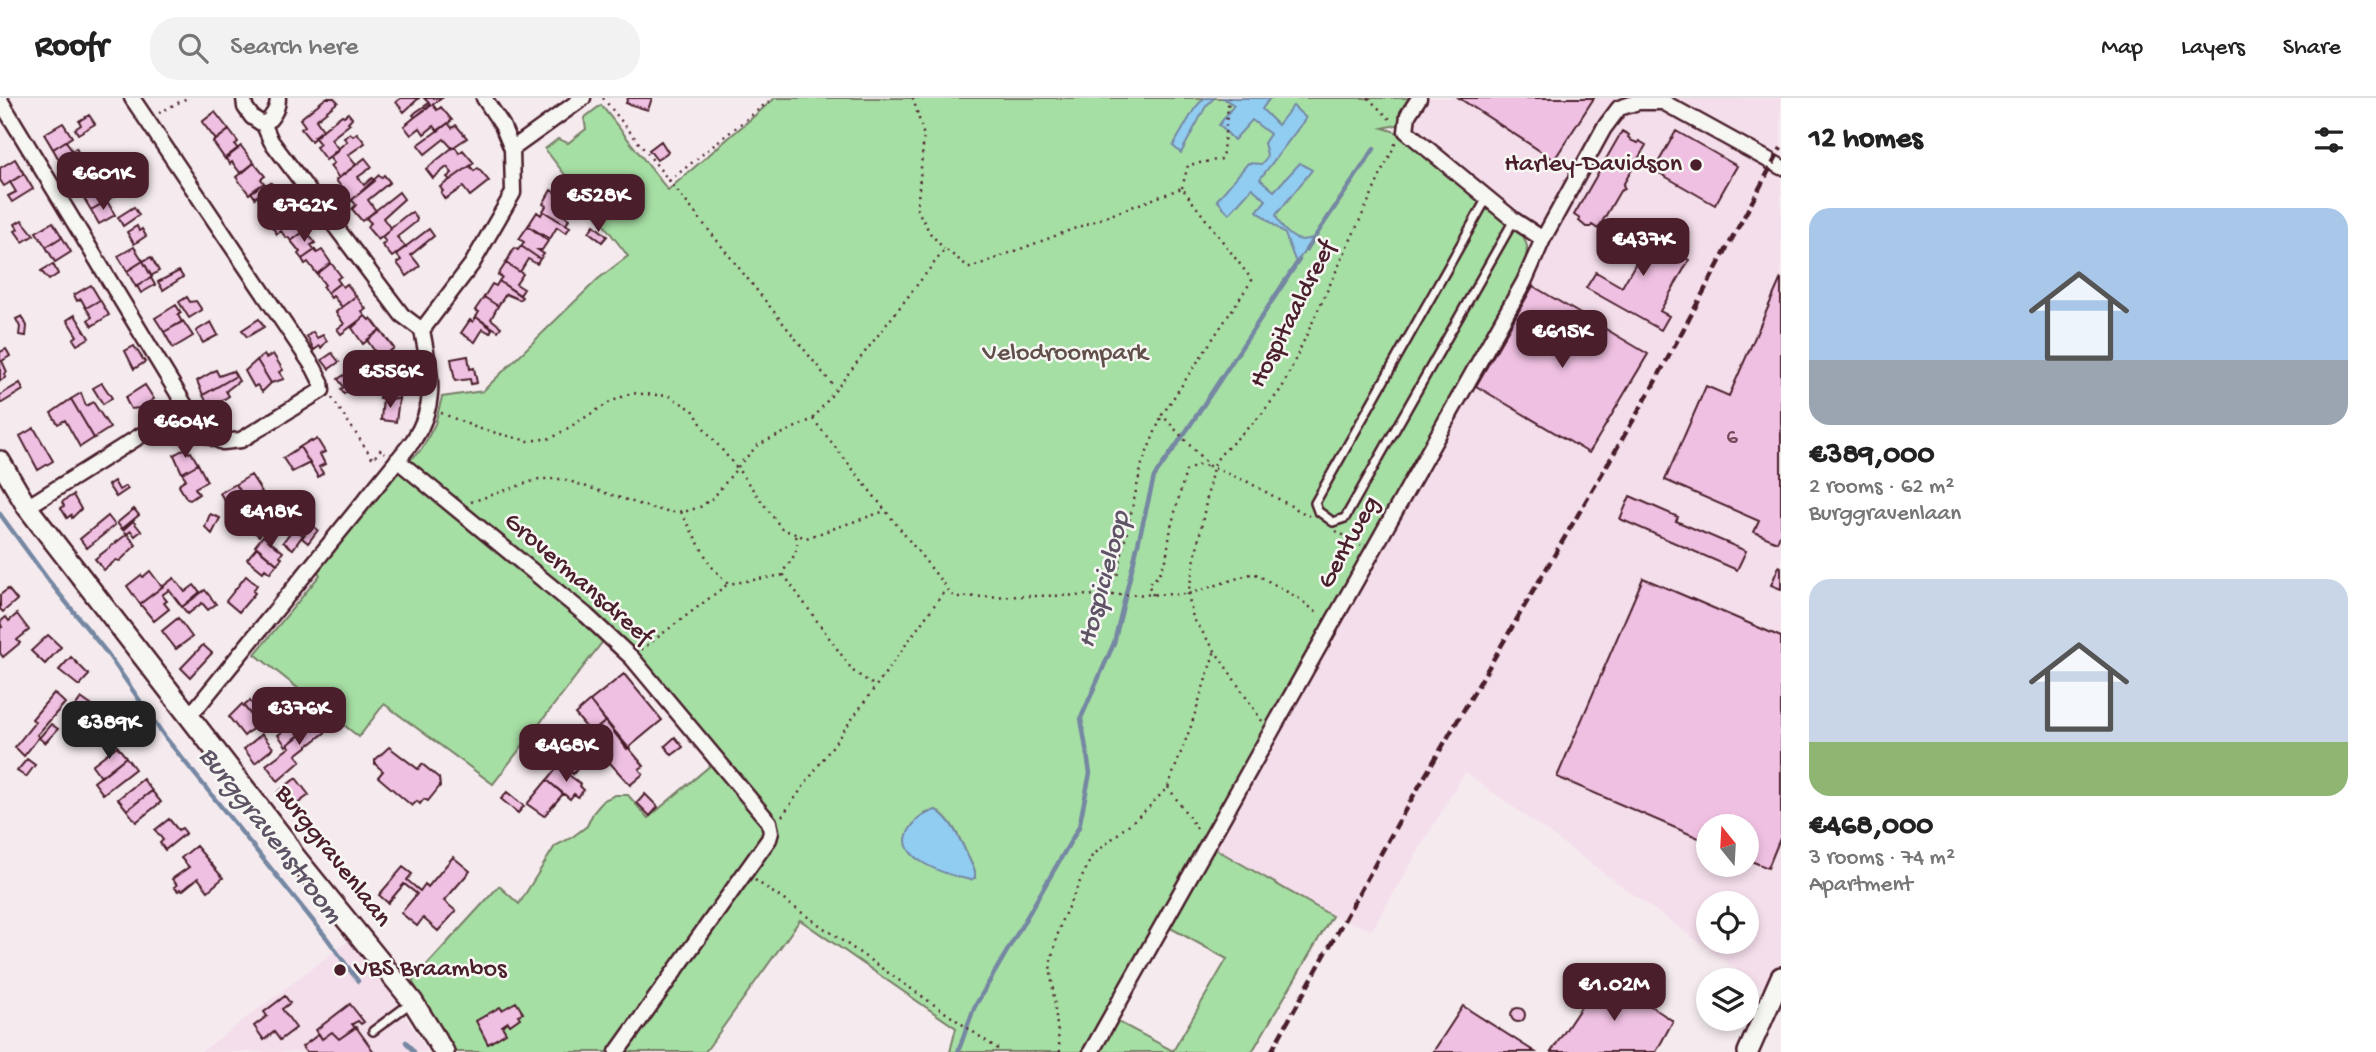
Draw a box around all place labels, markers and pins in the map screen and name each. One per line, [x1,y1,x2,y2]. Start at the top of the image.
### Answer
place label: Harley-Davidson [1504,150,1683,181]
pin: €601K [54,152,152,212]
marker: Harley-Davidson [1688,157,1704,173]
pin: €528K [549,174,647,234]
pin: €762K [255,184,353,244]
pin: €437K [1594,218,1692,278]
pin: €615K [1513,310,1611,370]
pin: €556K [341,350,439,410]
pin: €604K [136,400,234,460]
pin: €418K [221,490,319,550]
pin: €376K [250,688,348,747]
pin: €389K [60,702,158,761]
pin: €468K [517,724,615,784]
place label: VBS Braambos [353,955,508,986]
marker: VBS Braambos [332,962,348,978]
pin: €1.02M [1557,964,1671,1023]

